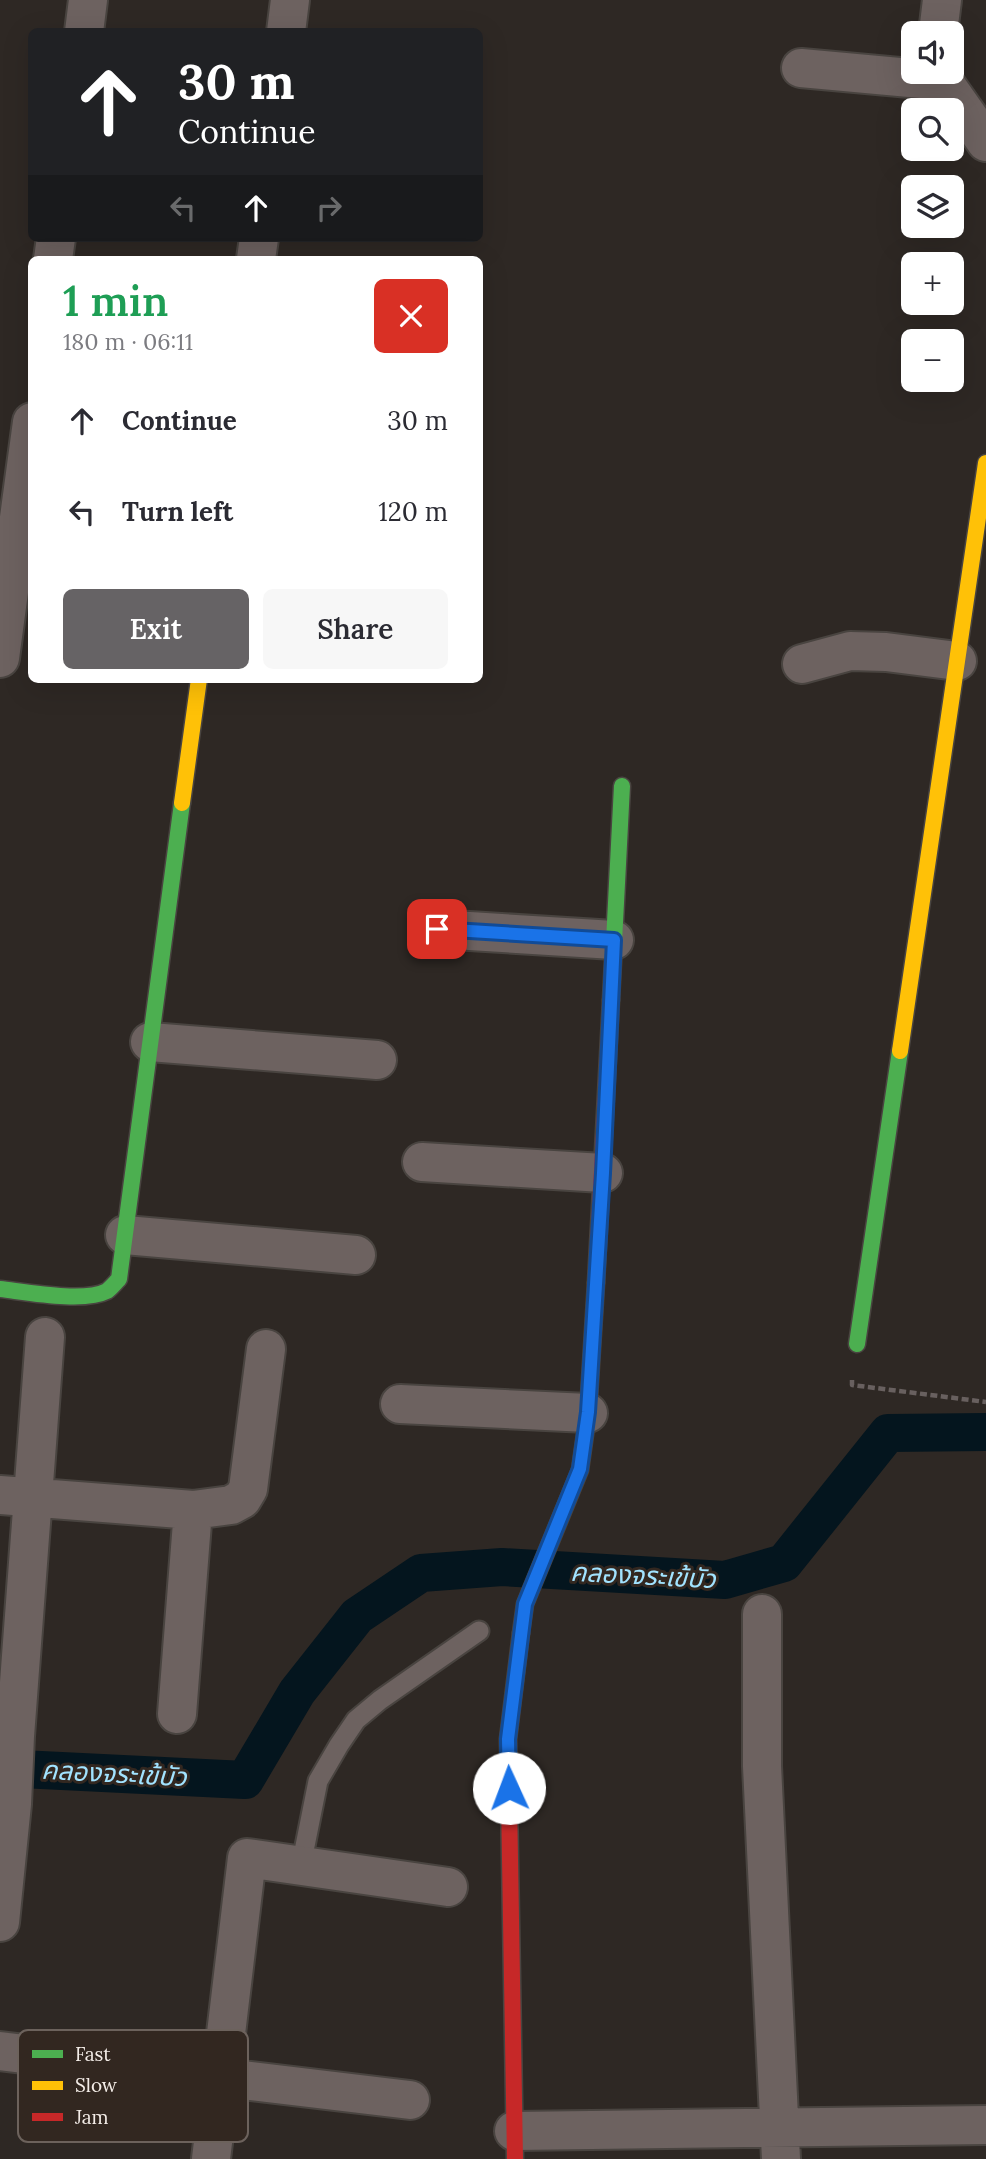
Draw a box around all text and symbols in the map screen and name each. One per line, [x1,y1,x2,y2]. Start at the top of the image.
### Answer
map controls [901,21,964,392]
button: sound [901,21,964,84]
text: 30 m [178,50,295,112]
icon: ahead [63,56,154,147]
button: search [901,98,964,161]
text: Continue [178,111,315,152]
button: layers [901,175,964,238]
icon: left [164,189,202,227]
icon: ahead [237,189,275,227]
icon: right [310,189,348,227]
button: + [901,252,964,315]
text: 1 min [63,274,168,328]
button: close [374,279,448,353]
text: 180 m · 06:11 [63,327,193,356]
button: − [901,329,964,392]
icon: ahead [63,402,101,440]
text: Continue [122,404,237,437]
text: 30 m [387,404,448,437]
icon: left [63,493,101,531]
text: Turn left [122,495,233,528]
text: 120 m [378,495,448,528]
button: Exit [63,589,249,669]
button: Share [263,589,448,669]
pin [407,899,467,959]
icon: arrive [418,910,456,948]
water label: คลองจระเข้บัว [570,1555,718,1595]
position arrow [472,1751,546,1825]
water label: คลองจระเข้บัว [41,1753,189,1793]
legend [18,2030,248,2142]
text: Fast [75,2042,111,2066]
text: Slow [75,2073,118,2097]
text: Jam [74,2105,109,2129]

